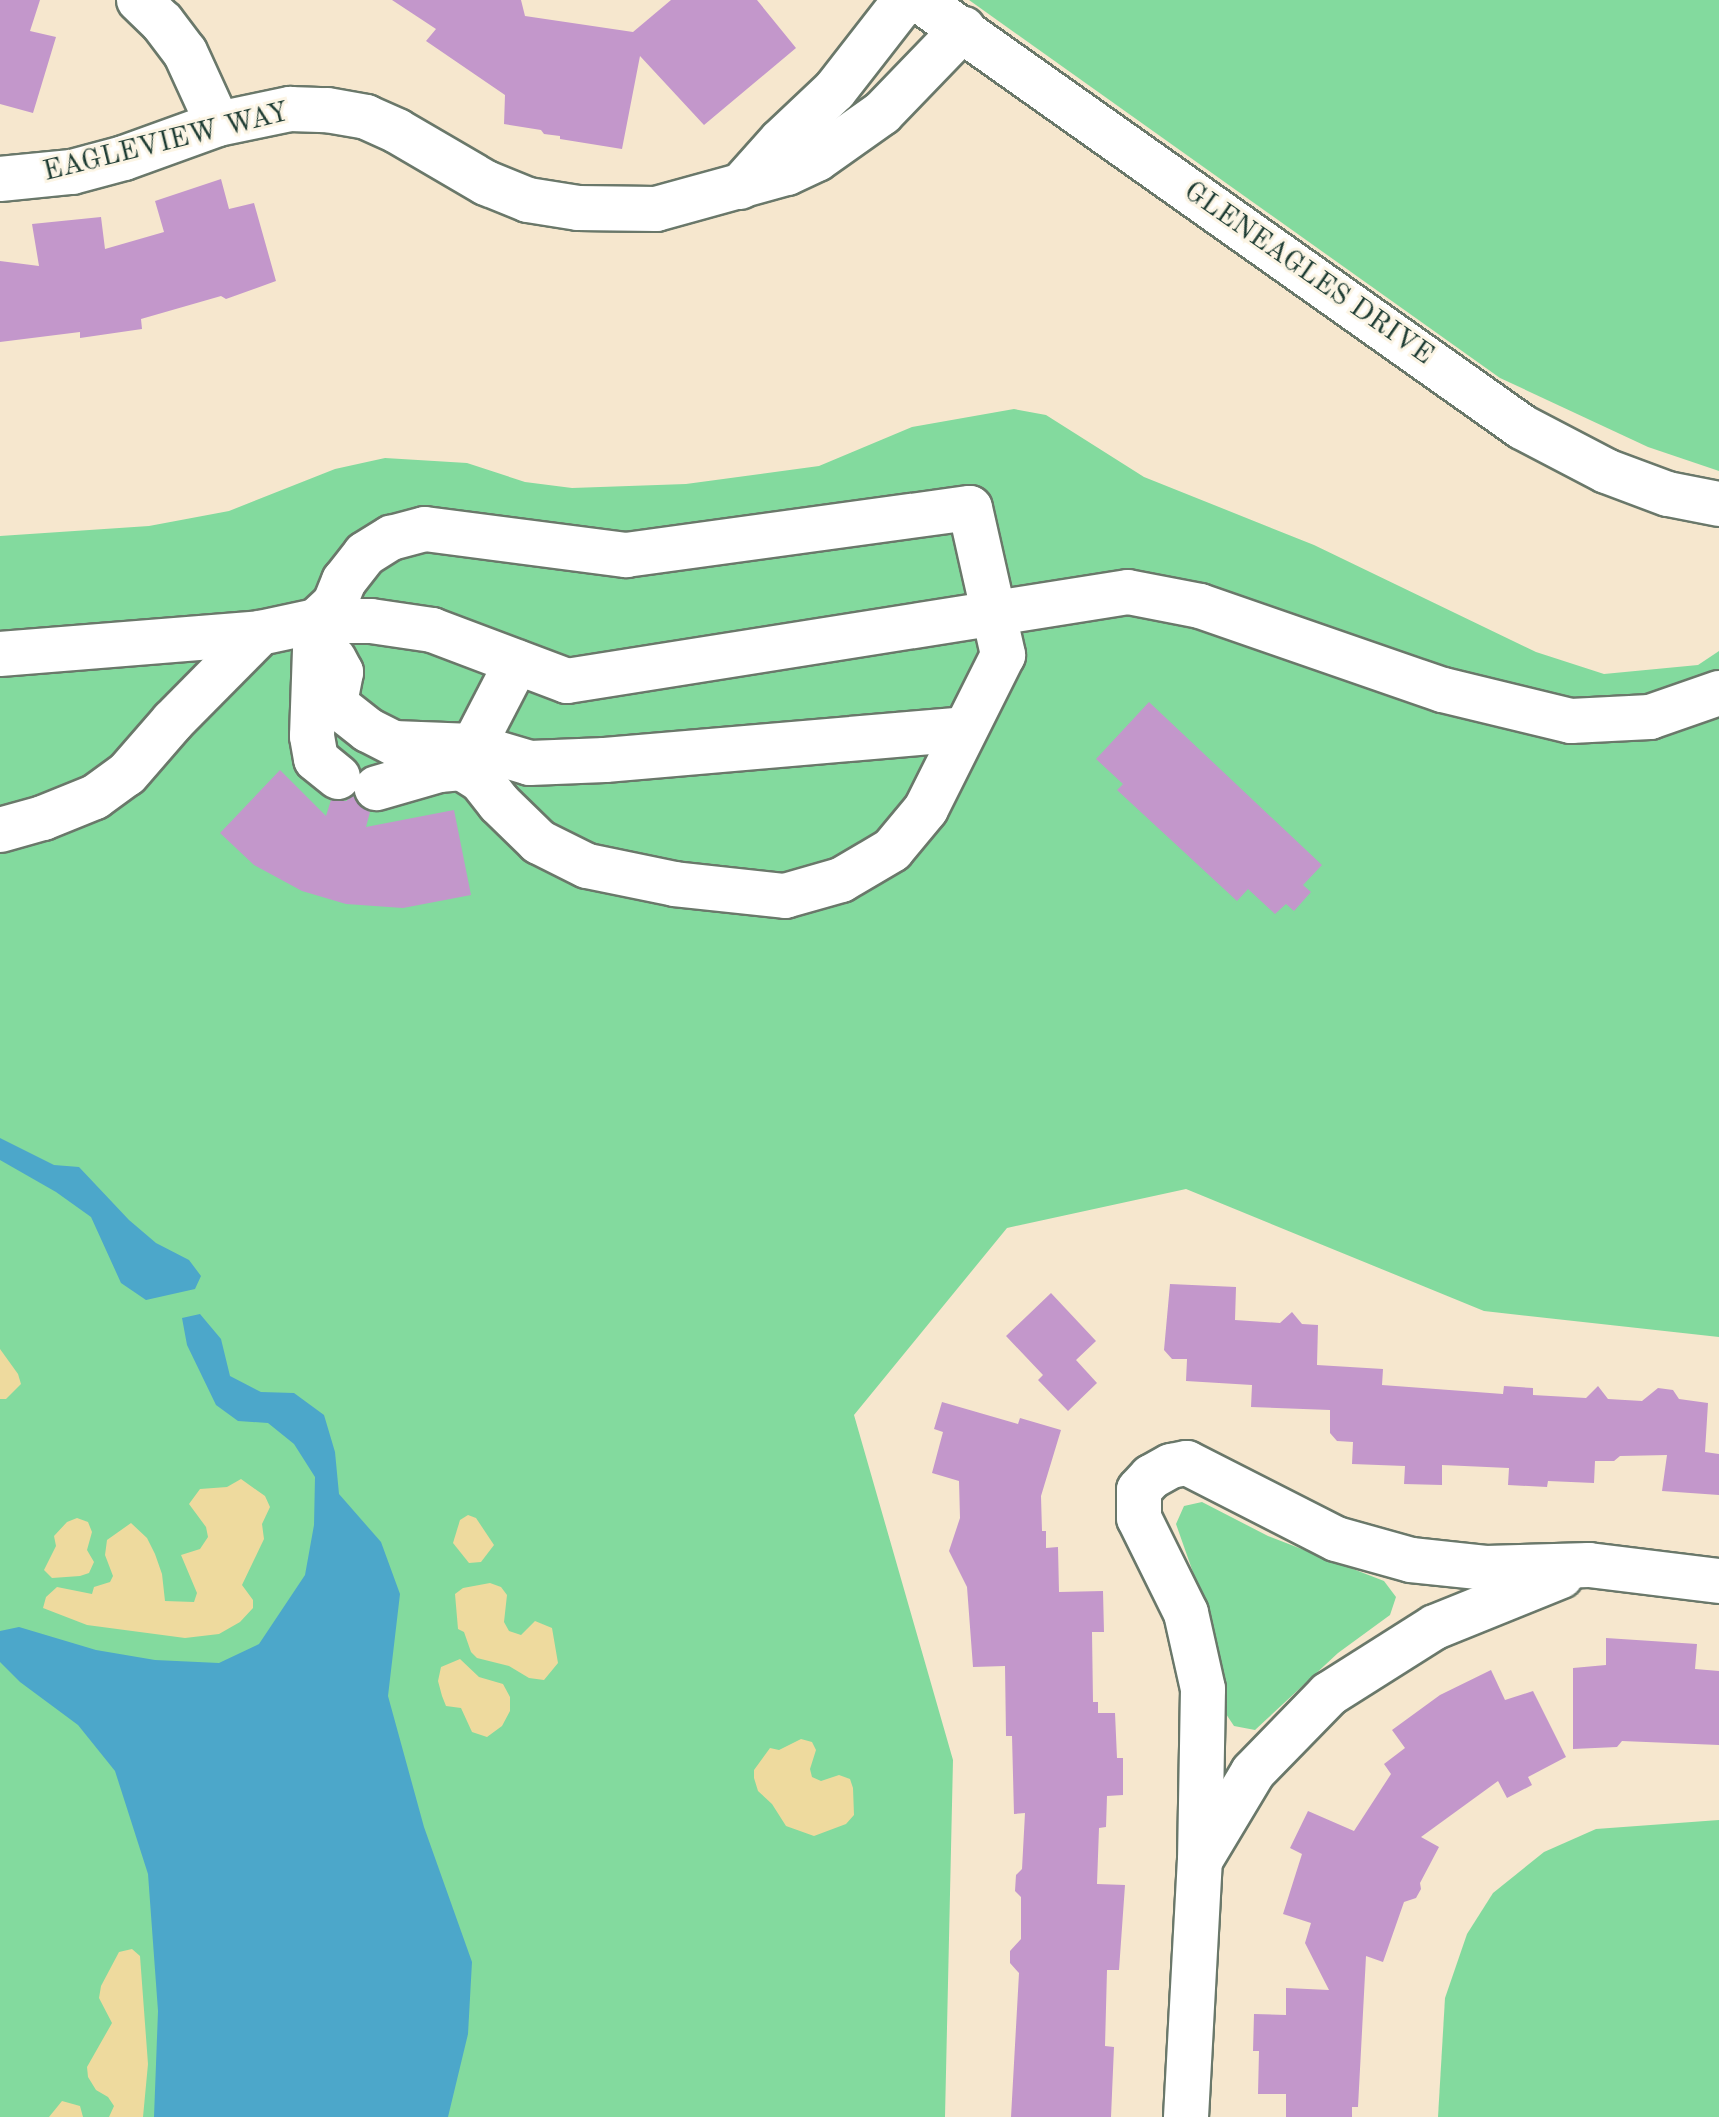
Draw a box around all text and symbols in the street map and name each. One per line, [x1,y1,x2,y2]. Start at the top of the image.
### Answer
street label: EAGLEVIEW WAY [40,96,292,190]
street label: GLENEAGLES DRIVE [1177,175,1439,373]

